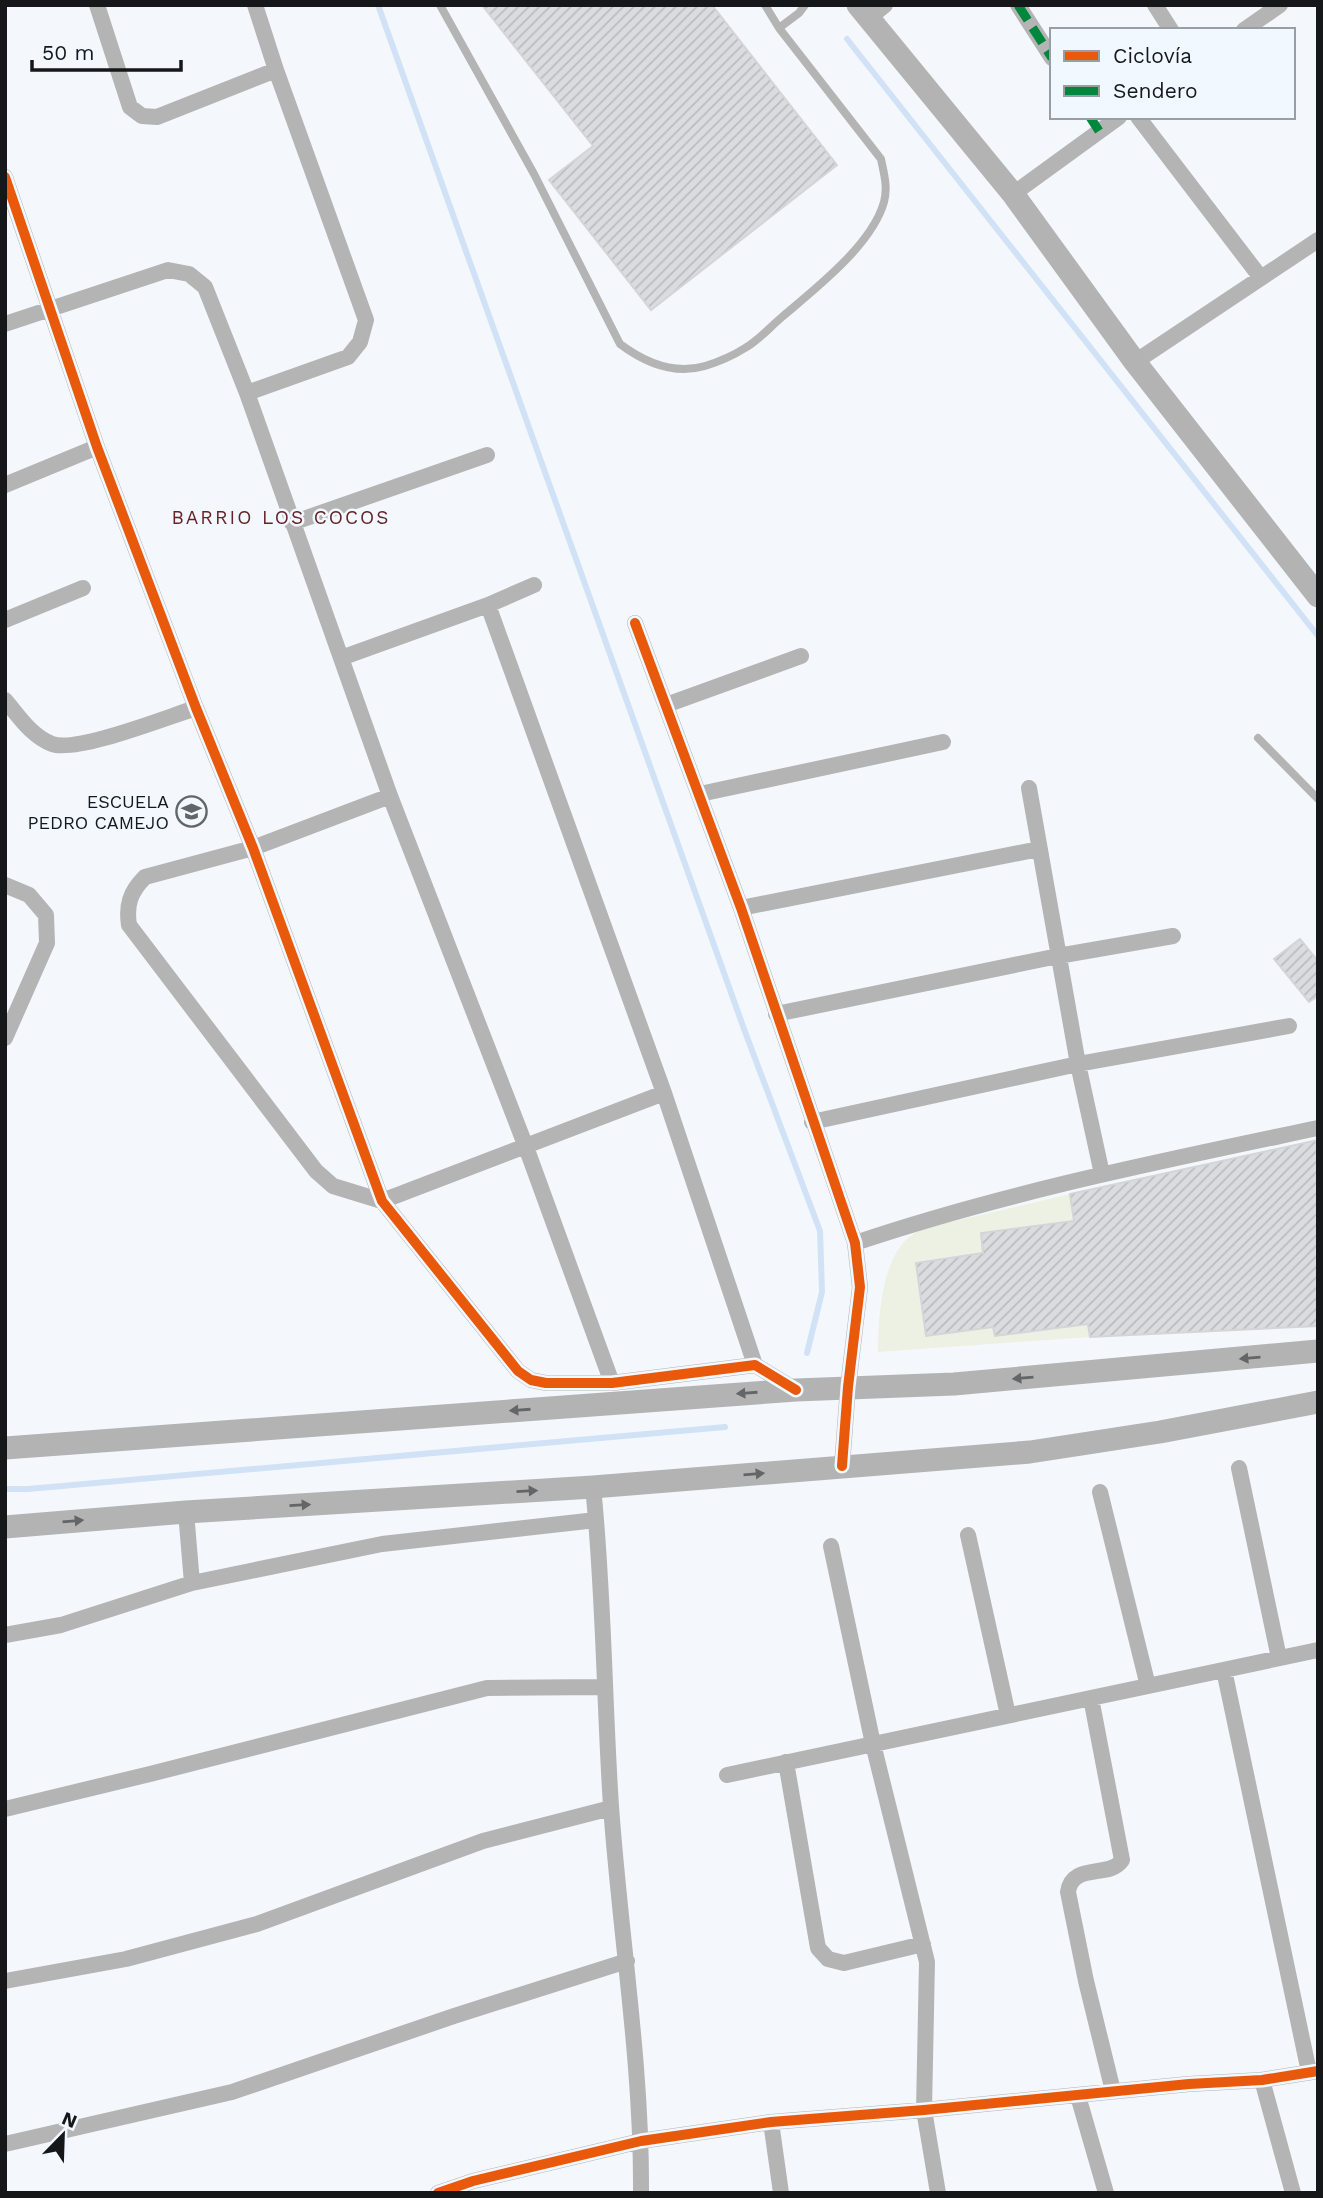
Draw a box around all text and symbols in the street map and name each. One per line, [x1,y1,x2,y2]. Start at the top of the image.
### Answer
scale bar [32,28,180,72]
legend [1050,28,1295,119]
text: 50 m [42,40,94,65]
text: Ciclovía [1113,43,1192,68]
text: Sendero [1113,78,1198,103]
district label: BARRIO LOS COCOS [172,506,390,529]
place label: ESCUELA PEDRO CAMEJO [28,791,169,833]
school or university icon: ESCUELA PEDRO CAMEJO [175,795,209,829]
one-way arrow [1239,1353,1261,1364]
one-way arrow [1012,1373,1034,1384]
one-way arrow [736,1388,758,1399]
one-way arrow [509,1405,531,1416]
one-way arrow [743,1468,765,1479]
one-way arrow [516,1486,538,1497]
one-way arrow [289,1499,311,1510]
one-way arrow [62,1515,84,1526]
north arrow [28,2100,98,2170]
text: N [58,2106,80,2133]

